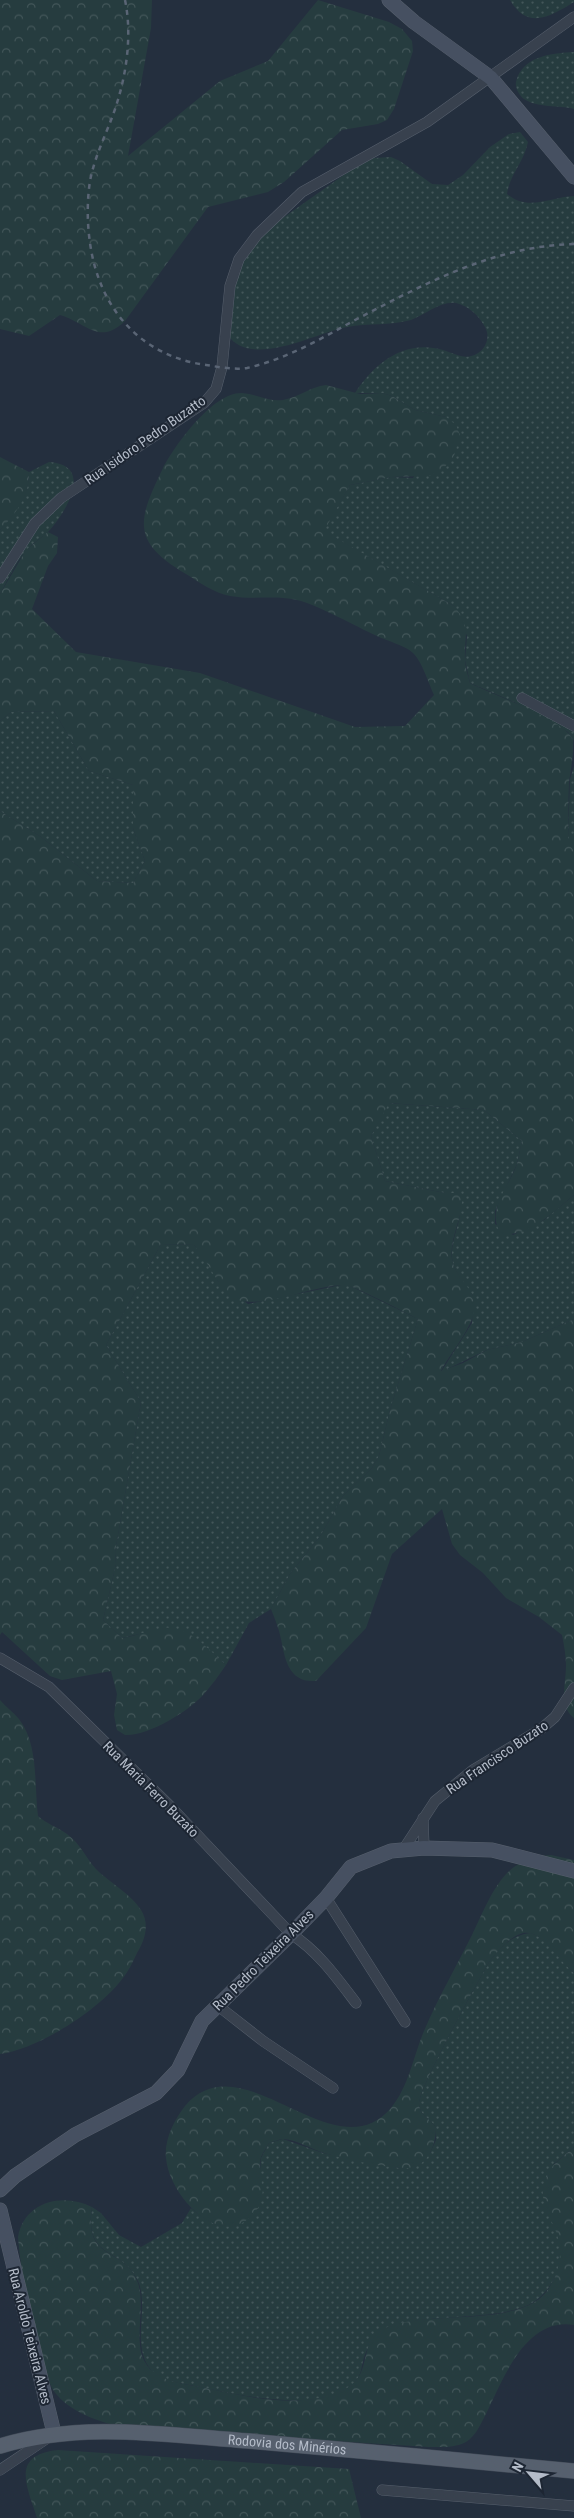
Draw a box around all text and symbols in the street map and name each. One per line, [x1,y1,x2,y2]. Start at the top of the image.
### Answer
street label: Rua Isidoro Pedro Buzatto [82,392,208,488]
street label: Rua Francisco Buzato [443,1717,551,1797]
street label: Rua Maria Ferro Buzato [100,1738,202,1840]
street label: Rua Pedro Teixeira Alves [209,1906,317,2014]
street label: Rua Aroldo Teixeira Alves [5,2266,55,2406]
street label: Rodovia dos Minérios [227,2431,347,2458]
north arrow [504,2448,554,2498]
text: N [508,2459,527,2474]

